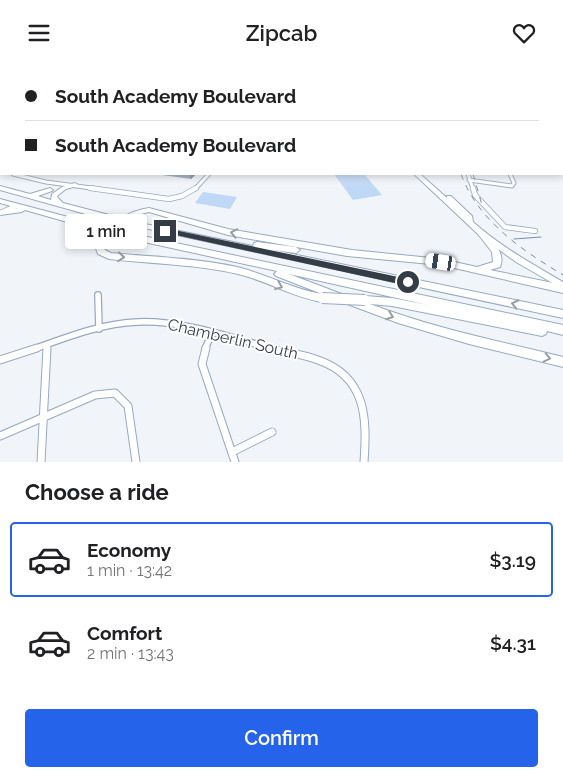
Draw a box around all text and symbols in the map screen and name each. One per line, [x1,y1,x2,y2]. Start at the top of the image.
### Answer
icon: menu [25,19,53,47]
icon: heart [510,19,538,47]
text: Zipcab [246,20,317,46]
text: South Academy Boulevard [55,85,296,107]
text: South Academy Boulevard [55,134,296,156]
callout: 1 min [65,213,148,249]
route end [154,220,176,242]
text: 1 min [86,222,126,241]
one-way arrow [230,229,239,239]
one-way arrow [117,252,125,263]
car [425,252,456,272]
route start [397,271,419,293]
one-way arrow [275,281,283,291]
one-way arrow [511,300,520,310]
one-way arrow [385,310,394,320]
street label: Chamberlin South [166,315,300,363]
one-way arrow [542,352,551,363]
text: Choose a ride [25,479,169,505]
icon: car [27,537,72,582]
text: Economy [87,539,171,561]
text: $3.19 [489,549,536,571]
text: 1 min · 13:42 [87,561,172,580]
icon: car [27,620,72,665]
text: Comfort [87,622,162,644]
text: $4.31 [490,632,536,654]
text: 2 min · 13:43 [87,644,174,663]
button: Confirm [25,709,538,767]

